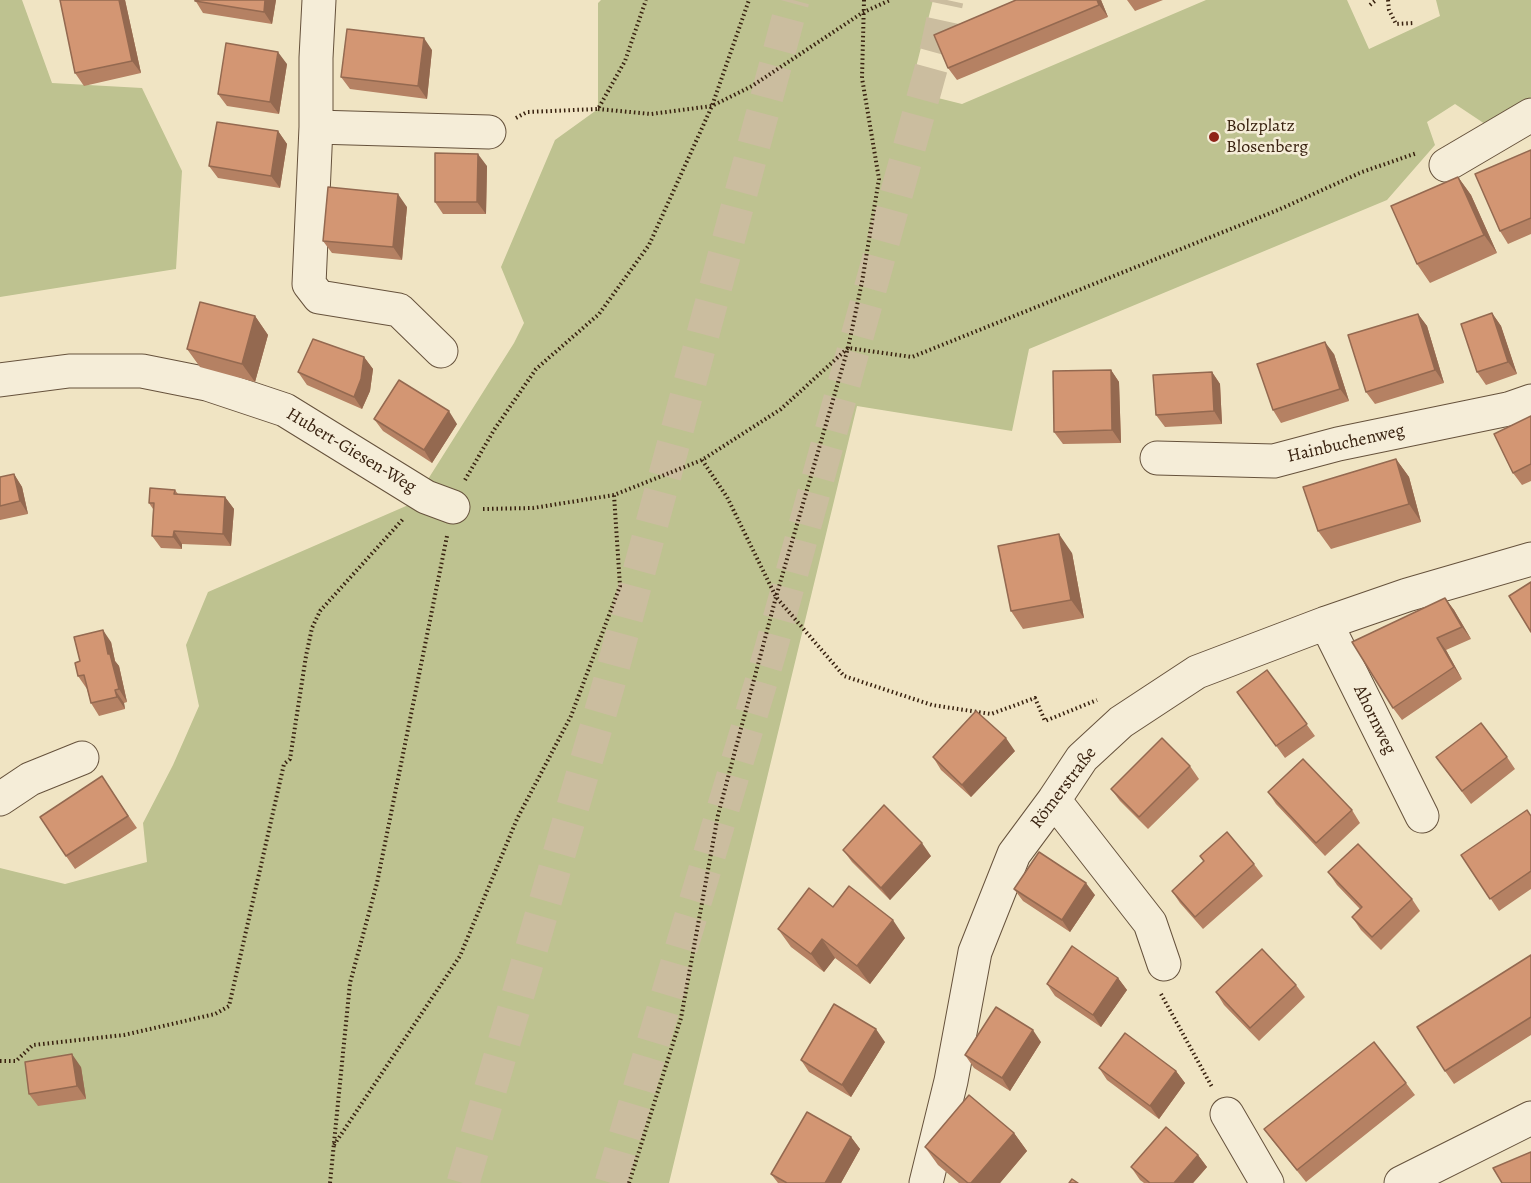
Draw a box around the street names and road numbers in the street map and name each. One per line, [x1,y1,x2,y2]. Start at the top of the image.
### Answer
street label: Hubert-Giesen-Weg [282,404,420,498]
street label: Hainbuchenweg [1285,420,1407,468]
street label: Ahornweg [1348,682,1400,758]
street label: Römerstraße [1026,743,1102,833]

